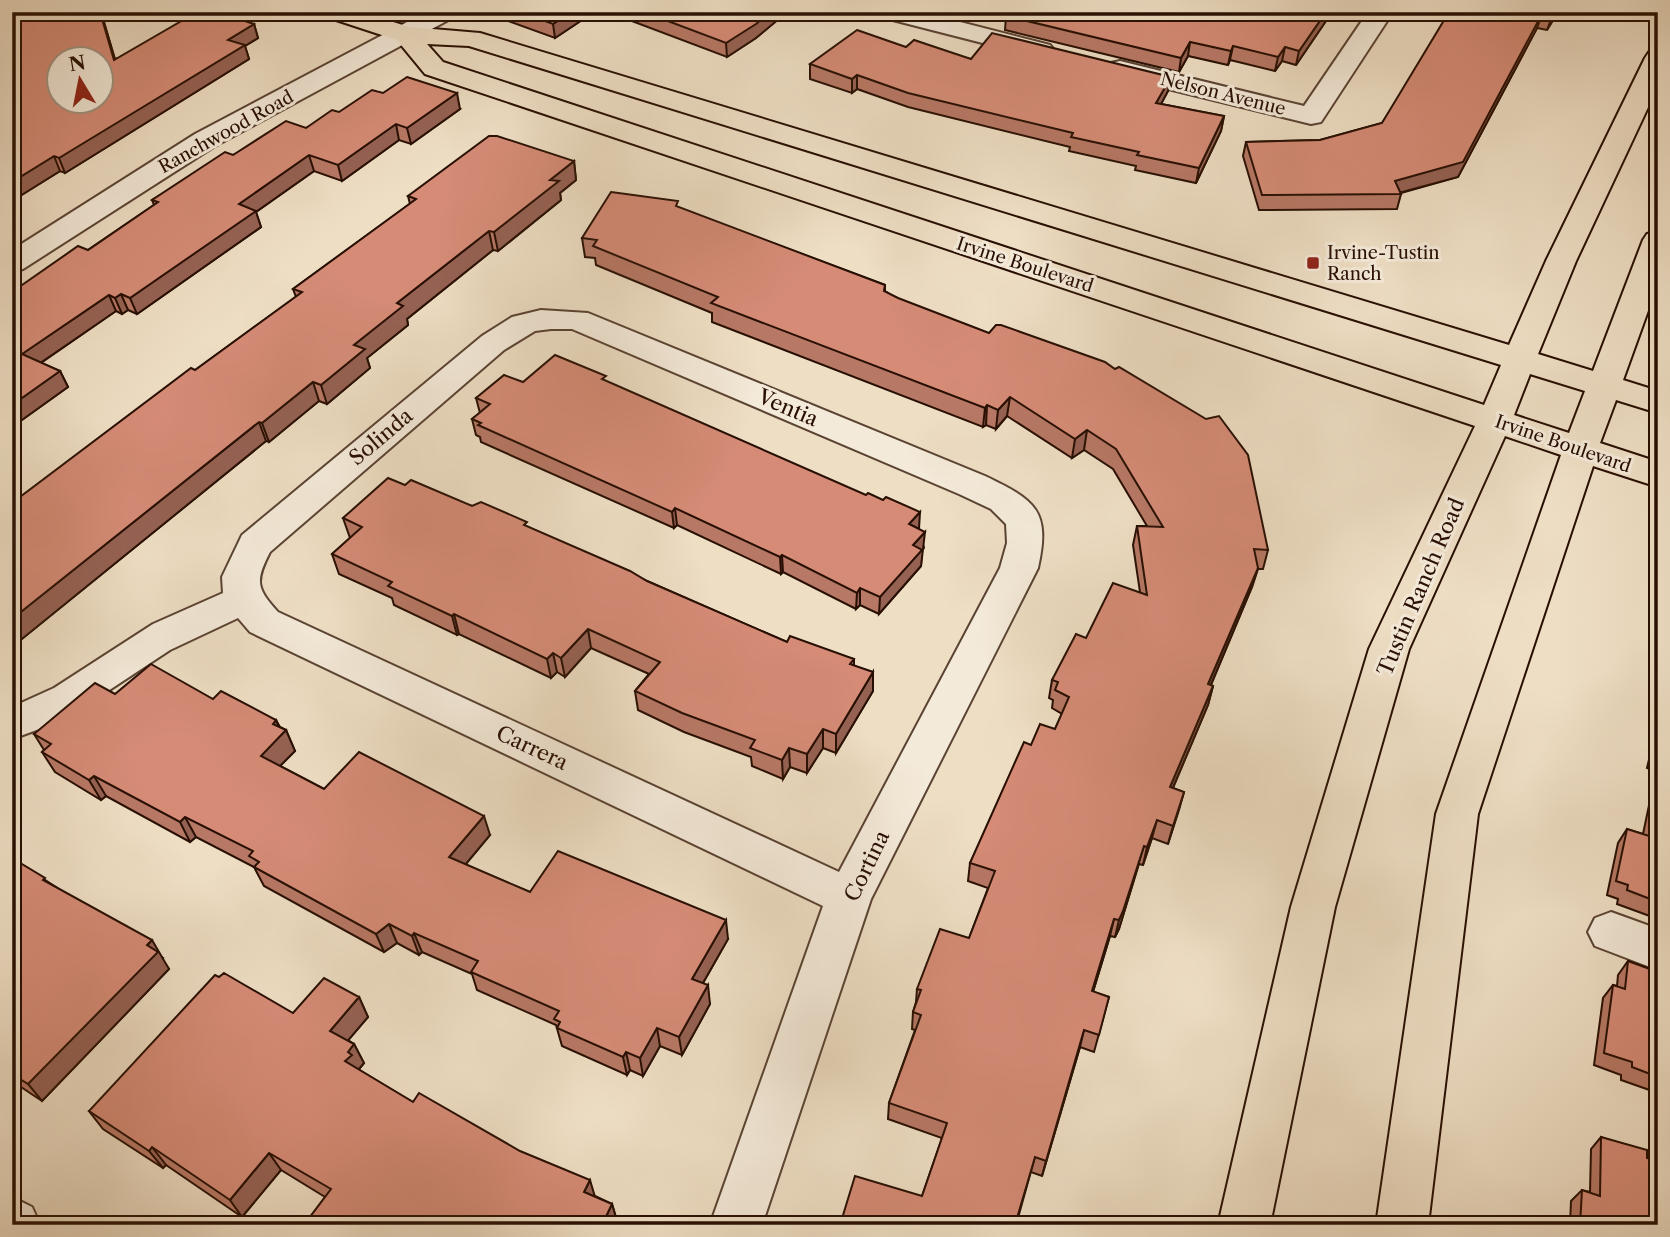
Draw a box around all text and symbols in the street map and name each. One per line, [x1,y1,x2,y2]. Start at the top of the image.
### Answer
north arrow [46,46,116,116]
text: N [67,51,87,77]
street label: Nelson Avenue [1158,68,1288,120]
street label: Ranchwood Road [155,86,297,178]
street label: Irvine Boulevard [954,233,1096,297]
place label: Irvine-Tustin Ranch [1327,242,1440,285]
marker: Irvine-Tustin Ranch [1305,255,1321,271]
street label: Ventia [753,383,823,432]
street label: Solinda [344,402,418,470]
street label: Irvine Boulevard [1492,410,1634,478]
street label: Tustin Ranch Road [1372,494,1469,680]
street label: Carrera [492,720,573,775]
street label: Cortina [839,825,895,905]

